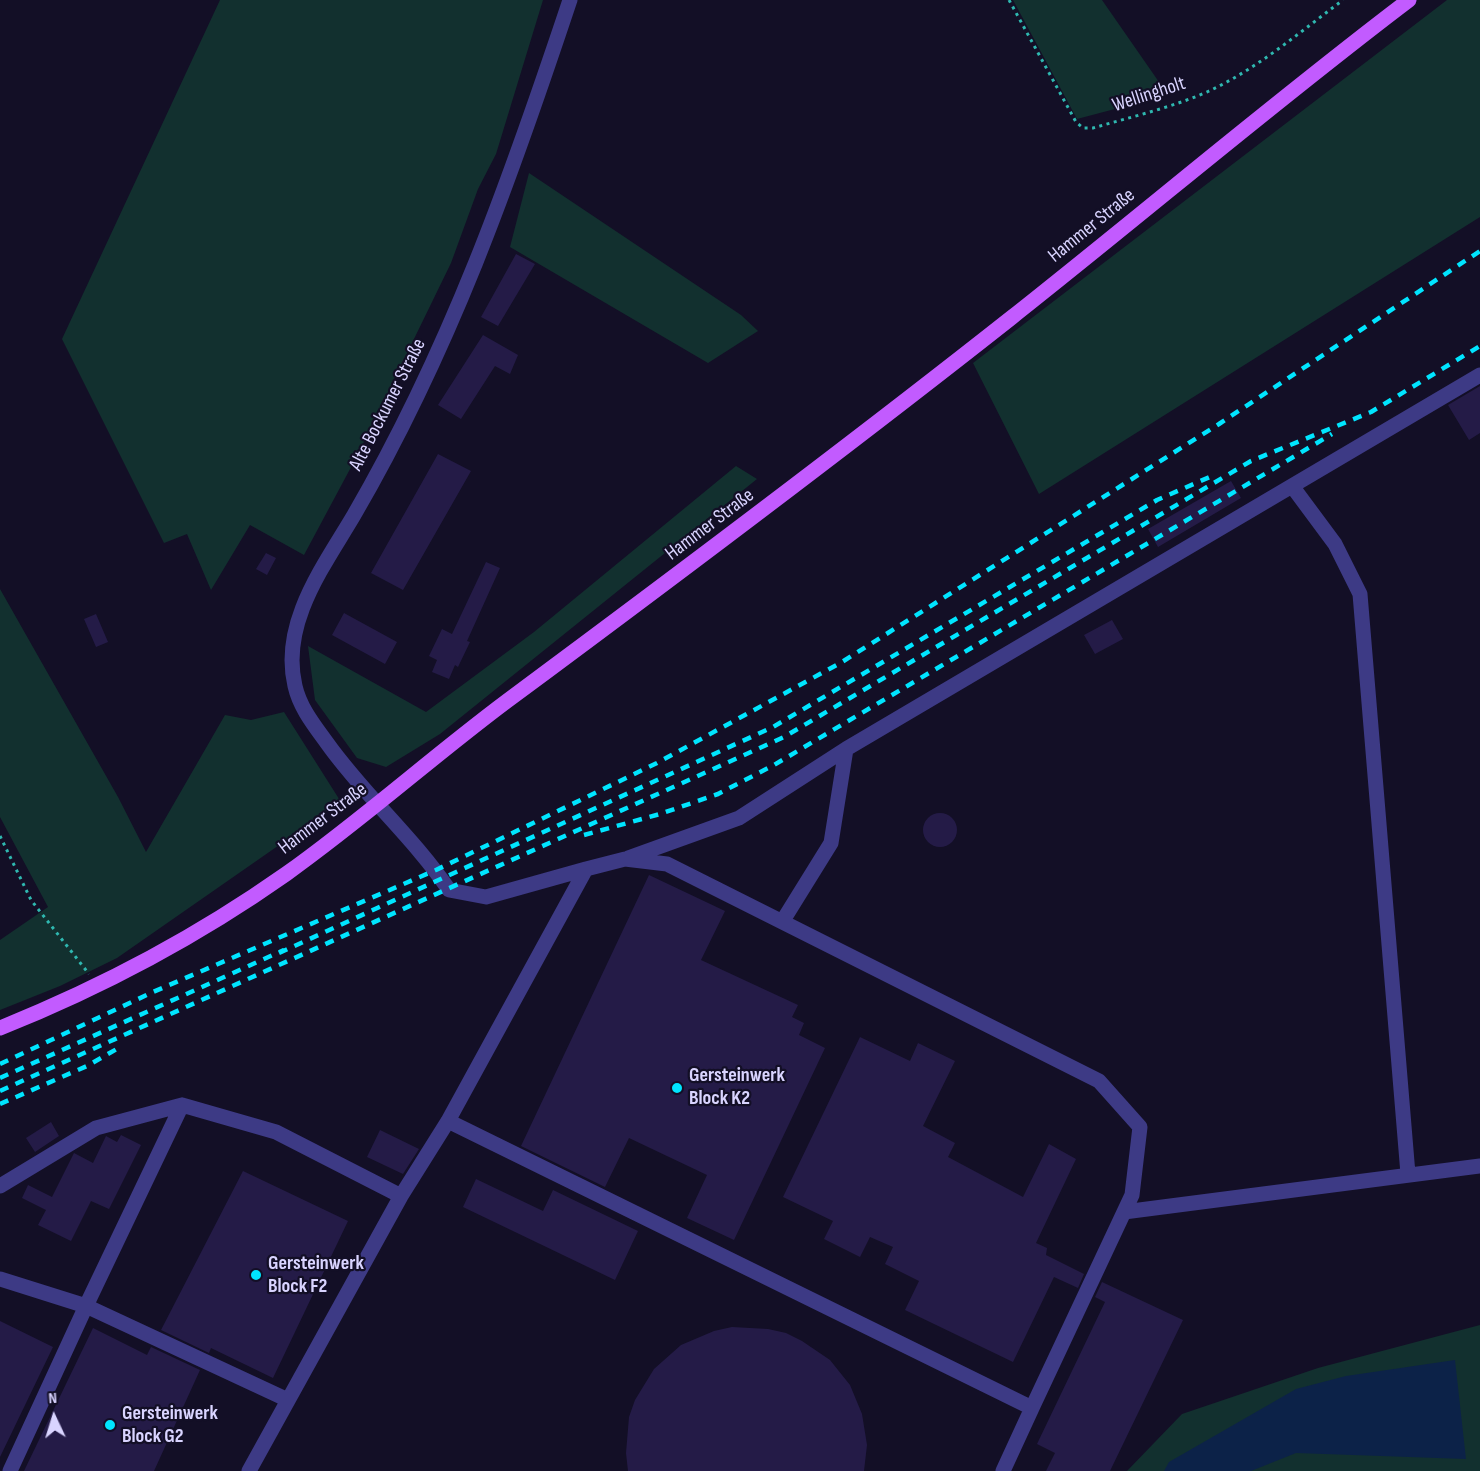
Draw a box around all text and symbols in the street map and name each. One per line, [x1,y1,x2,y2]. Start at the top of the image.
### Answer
street label: Wellingholt [1109,72,1189,118]
street label: Hammer Straße [1044,184,1140,268]
street label: Alte Bockumer Straße [344,335,432,475]
street label: Hammer Straße [661,484,759,566]
street label: Hammer Straße [274,778,372,860]
place label: Gersteinwerk Block K2 [689,1064,785,1111]
marker: Gersteinwerk Block K2 [670,1081,684,1095]
place label: Gersteinwerk Block F2 [268,1252,364,1299]
marker: Gersteinwerk Block F2 [249,1268,263,1282]
north arrow [24,1387,84,1447]
text: N [48,1389,58,1408]
place label: Gersteinwerk Block G2 [122,1402,218,1449]
marker: Gersteinwerk Block G2 [103,1418,117,1432]

